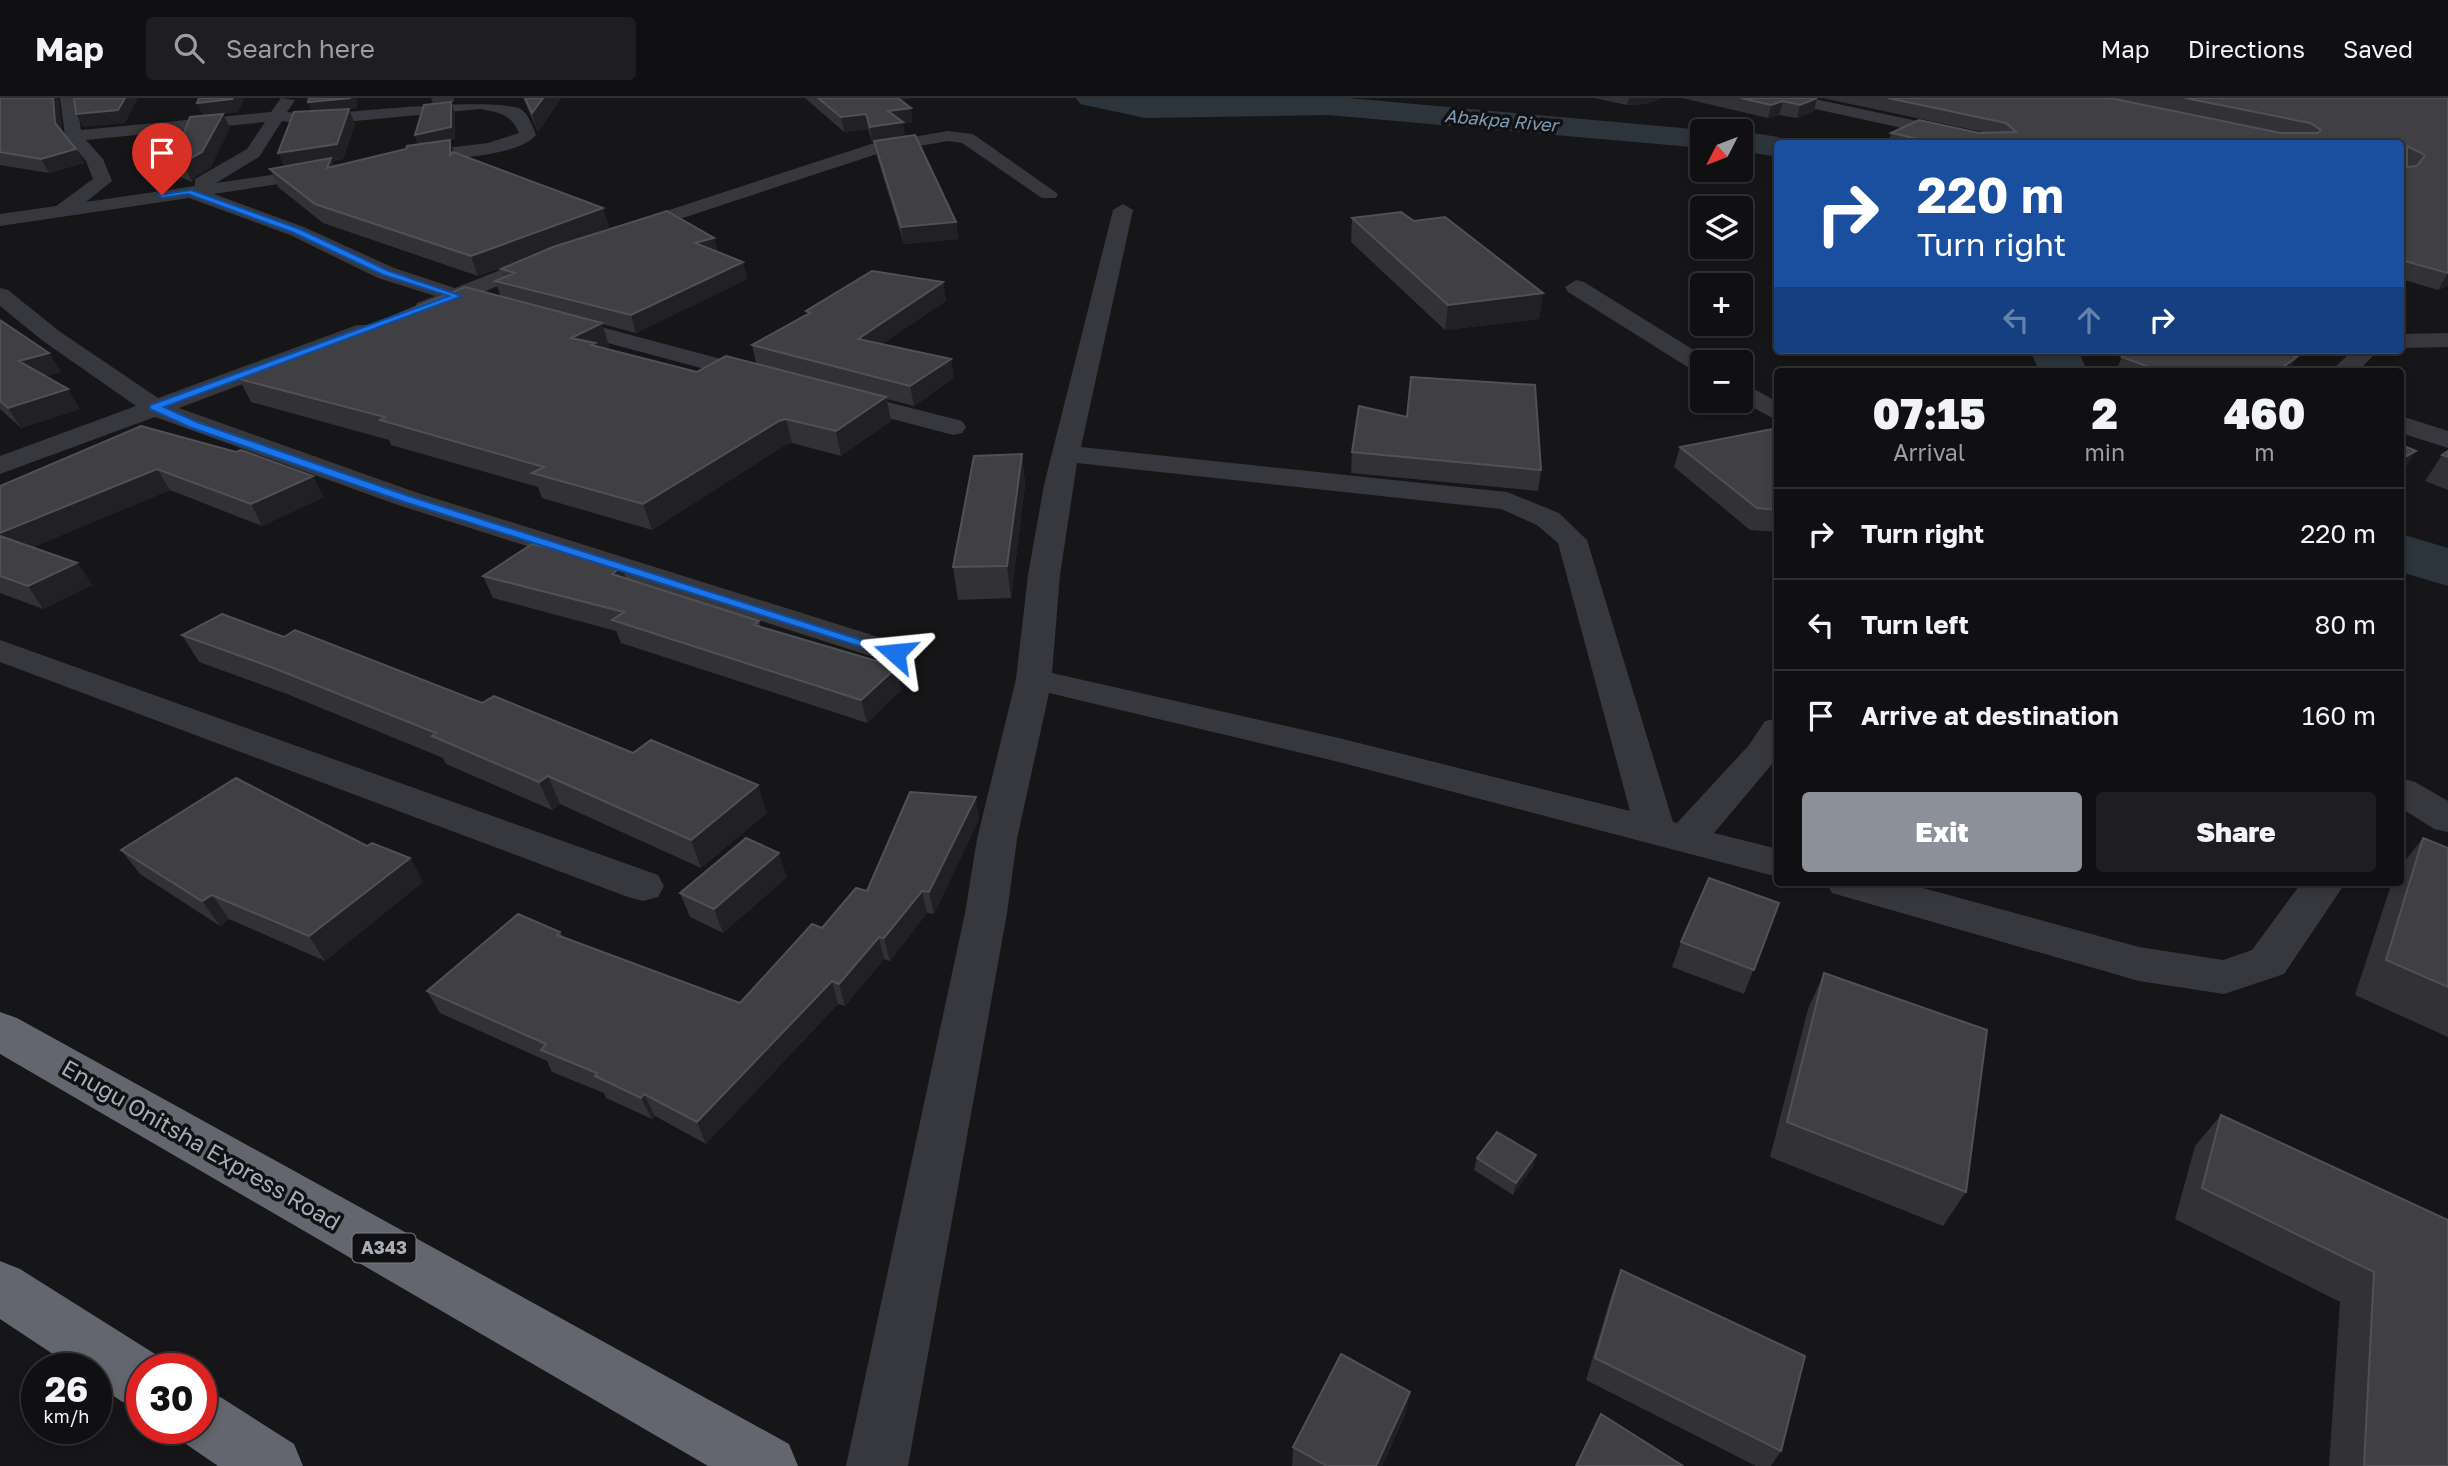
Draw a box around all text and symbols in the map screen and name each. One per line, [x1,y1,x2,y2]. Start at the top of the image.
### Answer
search box [146,17,636,80]
text: Map [35,29,104,68]
icon: search [170,29,208,67]
text: Search here [226,33,375,64]
text: Map [2101,34,2150,63]
text: Directions [2188,34,2305,63]
text: Saved [2343,34,2413,63]
water label: Abakpa River [1444,104,1562,136]
north arrow [1690,119,1754,182]
map controls [1690,119,1753,413]
pin [132,123,192,195]
icon: arrive [143,134,181,172]
text: 220 m [1917,165,2064,224]
icon: right [1802,168,1893,259]
button: layers [1690,196,1753,259]
text: Turn right [1917,225,2066,263]
button: + [1690,273,1753,336]
icon: left [1997,301,2035,339]
icon: ahead [2070,301,2108,339]
icon: right [2143,301,2181,339]
button: − [1690,350,1753,413]
text: 07:15 [1873,388,1986,438]
text: 2 [2092,388,2118,438]
text: 460 [2224,388,2305,438]
text: Arrival [1893,438,1965,466]
text: min [2084,438,2125,466]
text: m [2254,438,2275,466]
icon: right [1802,515,1840,553]
text: Turn right [1861,518,1984,549]
text: 220 m [2300,518,2376,549]
icon: left [1802,606,1840,644]
text: Turn left [1861,609,1969,640]
text: 80 m [2315,609,2376,640]
position arrow [858,616,932,690]
icon: arrive [1802,697,1840,735]
text: Arrive at destination [1861,700,2119,731]
text: 160 m [2302,700,2376,731]
button: Exit [1802,792,2082,872]
button: Share [2096,792,2376,872]
street label: Enugu Onitsha Express Road [57,1053,346,1235]
road number: A343 [352,1233,416,1262]
speed limit sign: 30 [126,1353,217,1444]
text: 26 [45,1368,88,1410]
text: km/h [44,1405,89,1427]

